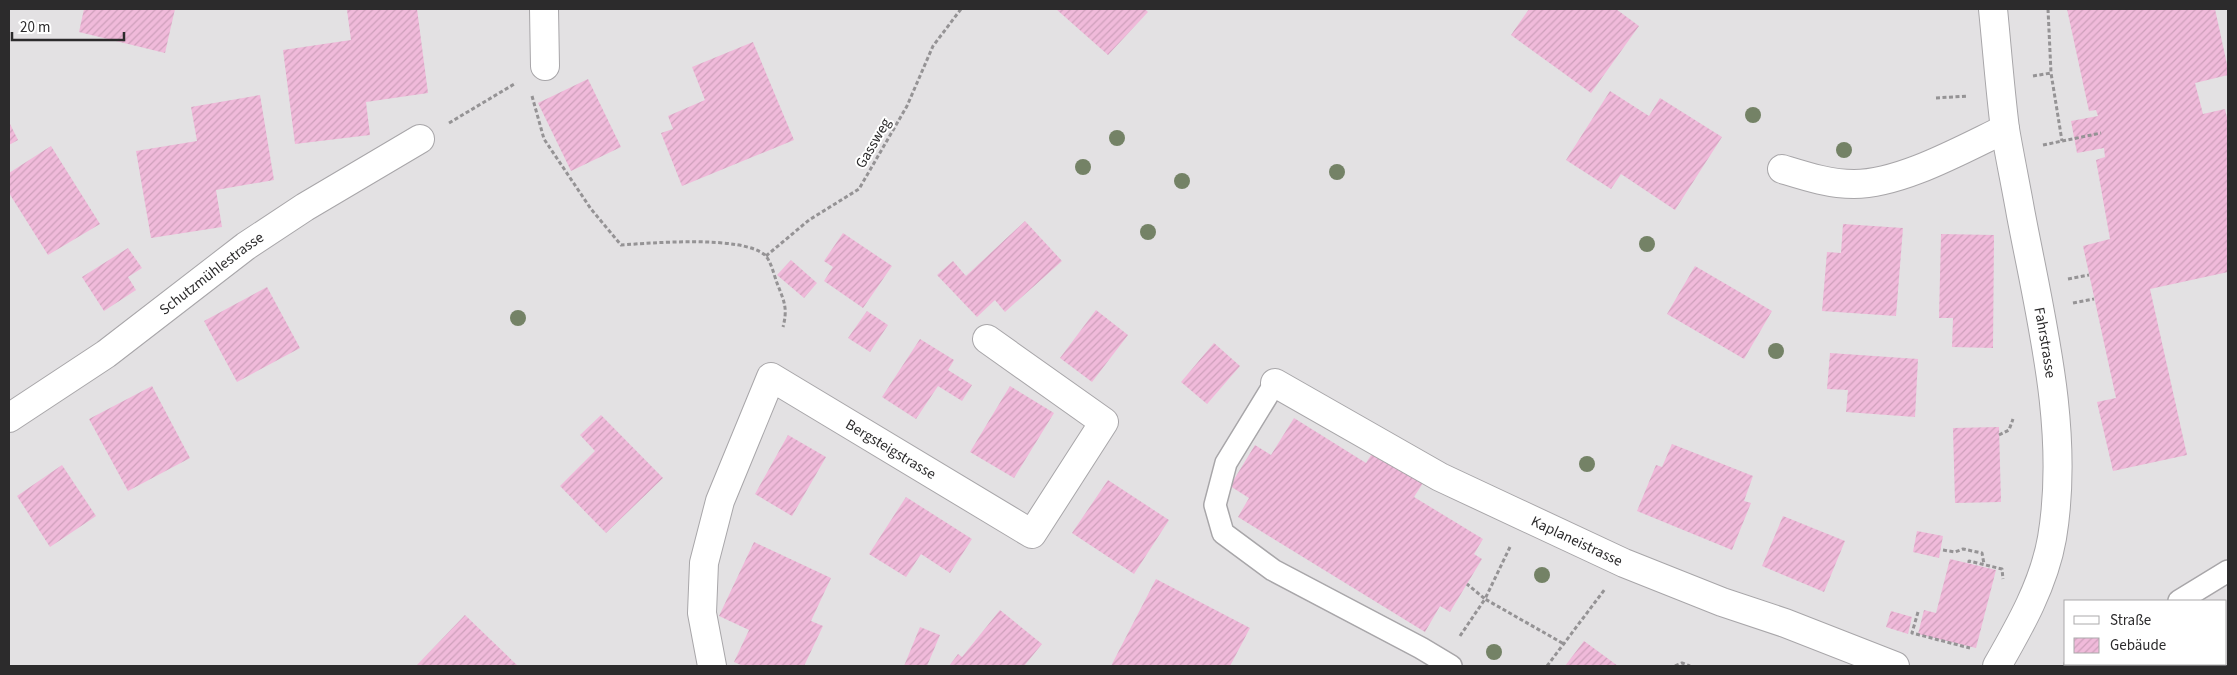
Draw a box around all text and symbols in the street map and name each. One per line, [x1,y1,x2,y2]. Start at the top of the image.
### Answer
scale bar [12,10,125,42]
text: 20 m [20,17,50,38]
street label: Gassweg [851,114,896,172]
street label: Schutzmühlestrasse [155,227,268,320]
street label: Fahrstrasse [2028,306,2061,379]
street label: Bergsteigstrasse [842,414,940,485]
street label: Kaplaneistrasse [1527,511,1626,572]
legend [2064,600,2227,665]
text: Straße [2110,610,2151,631]
text: Gebäude [2110,635,2166,656]

